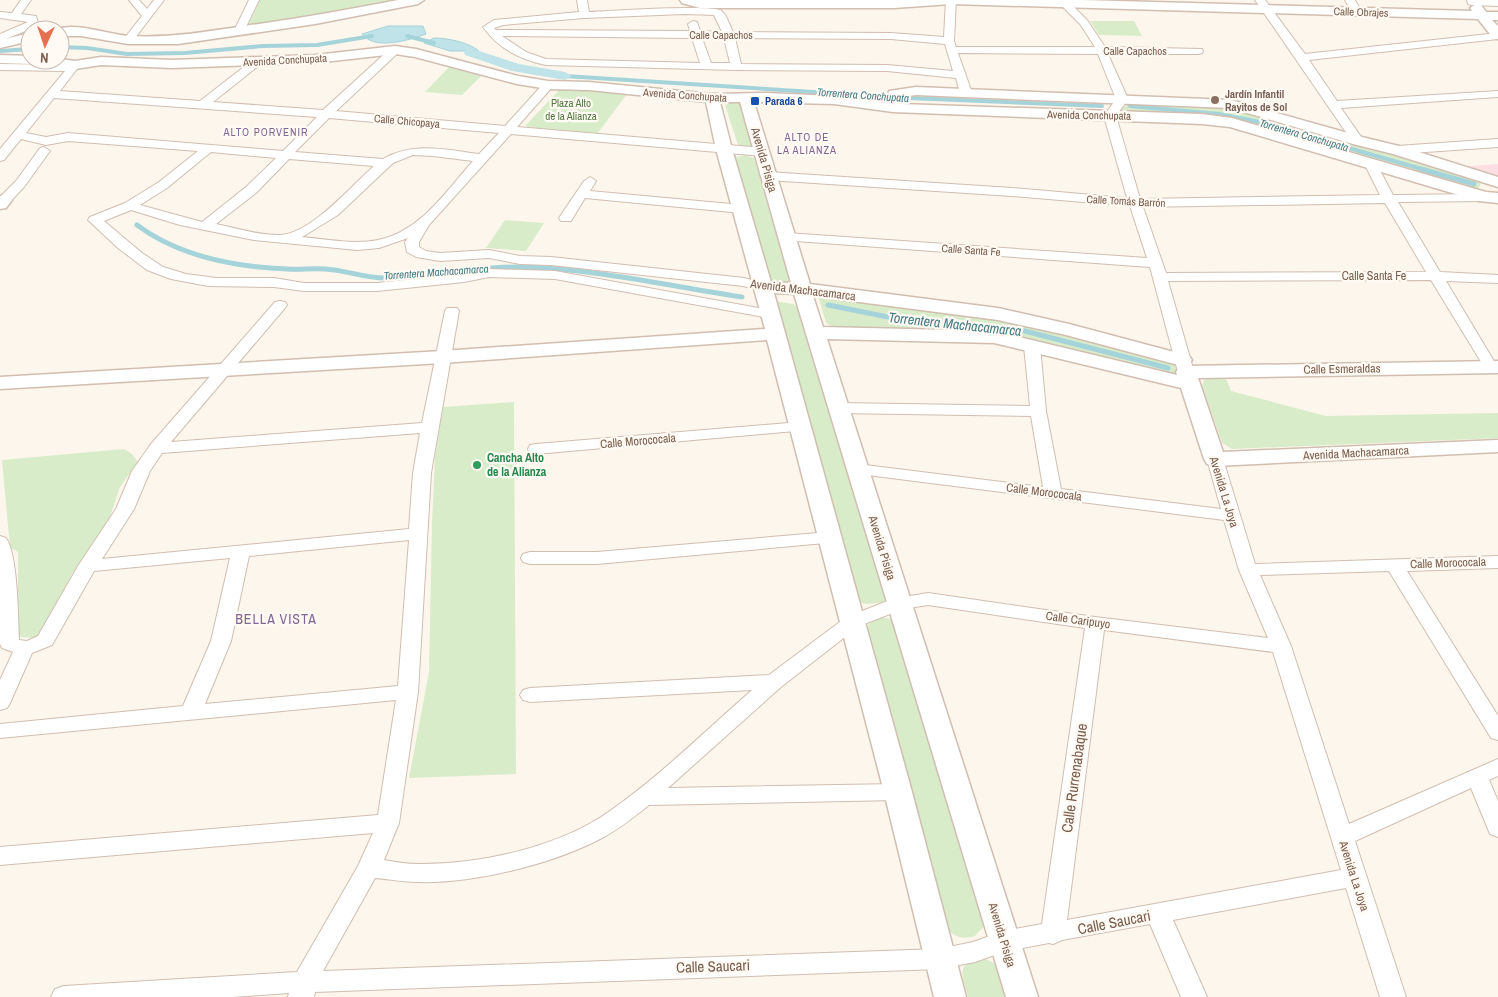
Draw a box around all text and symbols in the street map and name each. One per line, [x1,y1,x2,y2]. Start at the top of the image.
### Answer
street label: Calle Obrajes [1333,4,1389,20]
north arrow [20,20,70,70]
street label: Calle Capachos [689,28,753,42]
street label: Calle Capachos [1103,44,1167,58]
text: N [40,49,49,67]
street label: Avenida Conchupata [242,51,327,69]
street label: Avenida Conchupata [642,85,727,105]
water label: Torrentera Conchupata [817,85,909,105]
place label: Jardín Infantil Rayitos de Sol [1225,87,1287,114]
place label: Parada 6 [765,94,803,108]
marker: Jardín Infantil Rayitos de Sol [1209,94,1221,106]
marker: Parada 6 [749,95,761,107]
park label: Plaza Alto de la Alianza [545,96,597,123]
street label: Avenida Conchupata [1046,107,1131,123]
street label: Calle Chicopaya [373,111,441,131]
water label: Torrentera Conchupata [1258,116,1350,154]
district label: ALTO PORVENIR [222,125,309,139]
street label: Avenida Pisiga [747,125,781,195]
district label: ALTO DE LA ALIANZA [777,130,837,157]
street label: Calle Tomás Barrón [1086,192,1166,210]
street label: Calle Santa Fe [941,241,1001,259]
water label: Torrentera Machacamarca [383,261,489,283]
street label: Calle Santa Fe [1342,268,1406,284]
street label: Avenida Machacamarca [748,275,857,304]
water label: Torrentera Machacamarca [888,308,1022,340]
street label: Calle Esmeraldas [1303,360,1381,378]
street label: Calle Morococala [599,430,677,452]
street label: Avenida Machacamarca [1302,442,1410,464]
place label: Cancha Alto de la Alianza [487,450,547,480]
street label: Avenida La Joya [1205,454,1242,530]
marker: Cancha Alto de la Alianza [471,459,483,471]
street label: Calle Morococala [1005,479,1083,505]
street label: Avenida Pisiga [864,513,900,583]
street label: Calle Morococala [1410,554,1487,572]
street label: Calle Caripuyo [1045,608,1111,632]
district label: BELLA VISTA [235,610,317,628]
street label: Calle Rurrenabaque [1056,722,1092,834]
street label: Avenida La Joya [1335,838,1373,914]
street label: Avenida Pisiga [984,900,1020,970]
street label: Calle Saucari [1076,905,1152,939]
street label: Calle Saucari [676,954,750,978]

